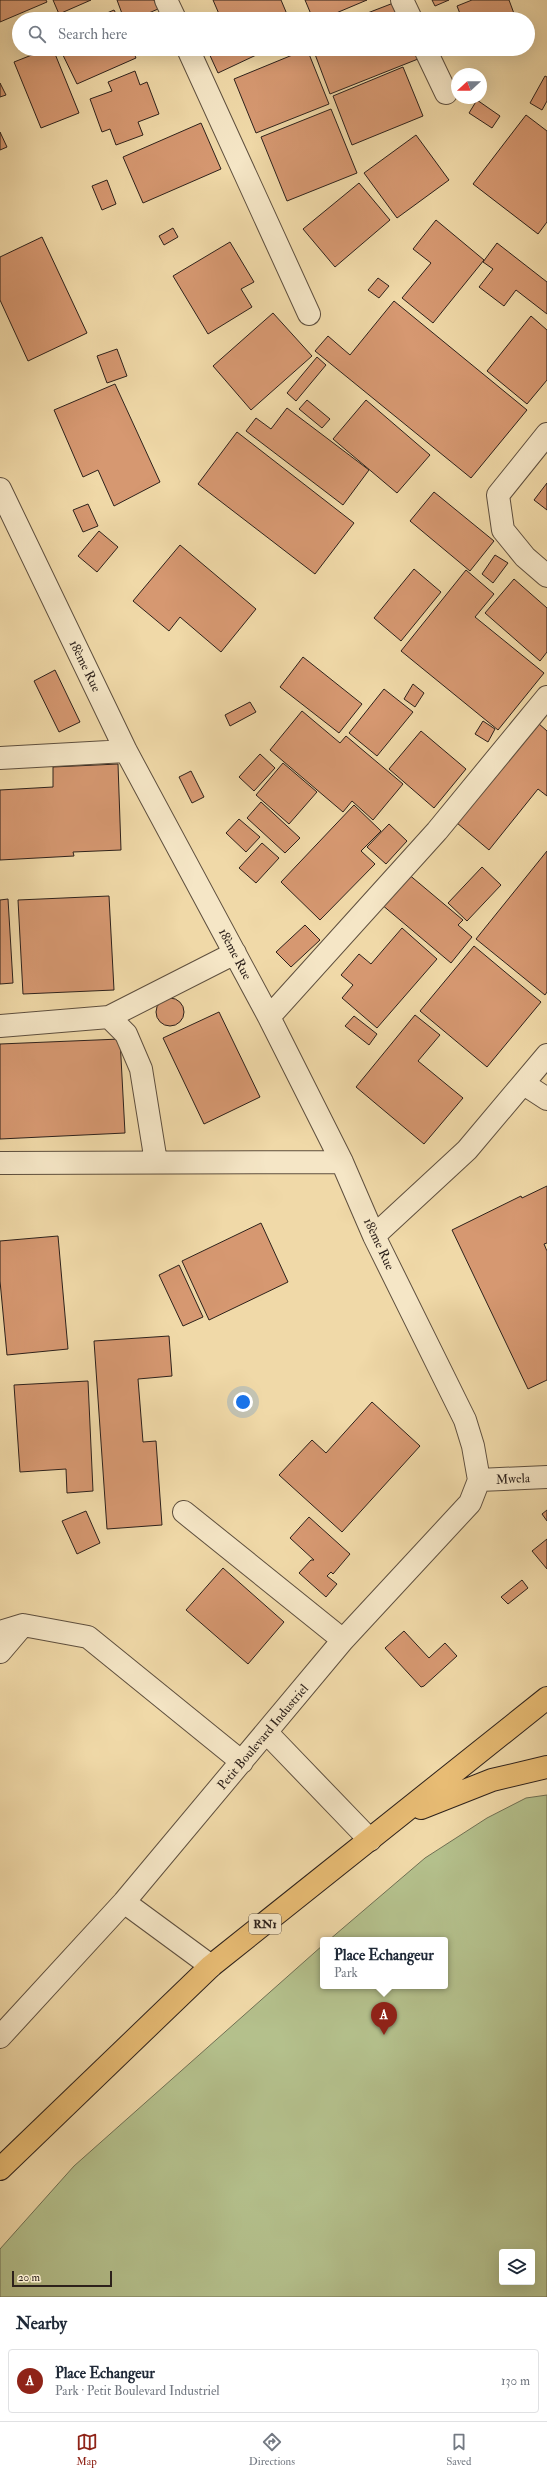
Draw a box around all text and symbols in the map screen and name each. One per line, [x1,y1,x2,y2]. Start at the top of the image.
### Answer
search box [12,12,535,56]
icon: search [26,23,48,45]
text: Search here [58,25,127,44]
north arrow [451,68,487,104]
street label: 18ème Rue [66,637,105,695]
street label: 18ème Rue [215,926,255,983]
street label: 18ème Rue [360,1215,398,1273]
your location [233,1392,253,1412]
street label: Mwela [495,1470,531,1488]
street label: Petit Boulevard Industriel [214,1680,312,1793]
road number: RN1 [249,1914,281,1934]
popup [320,1937,448,1989]
text: Place Echangeur [334,1946,434,1965]
text: Park [334,1965,358,1981]
pin: A [371,2002,397,2035]
map controls [499,2249,535,2285]
button: layers [499,2249,535,2285]
scale bar [12,2269,112,2288]
text: 20 m [18,2271,40,2284]
text: Nearby [16,2313,67,2334]
text: Place Echangeur [55,2364,155,2383]
text: A [26,2373,34,2389]
text: 130 m [501,2373,530,2389]
text: Park · Petit Boulevard Industriel [55,2383,220,2399]
tab: Map [76,2431,98,2468]
tab: Directions [249,2431,295,2468]
tab: Saved [446,2431,471,2468]

